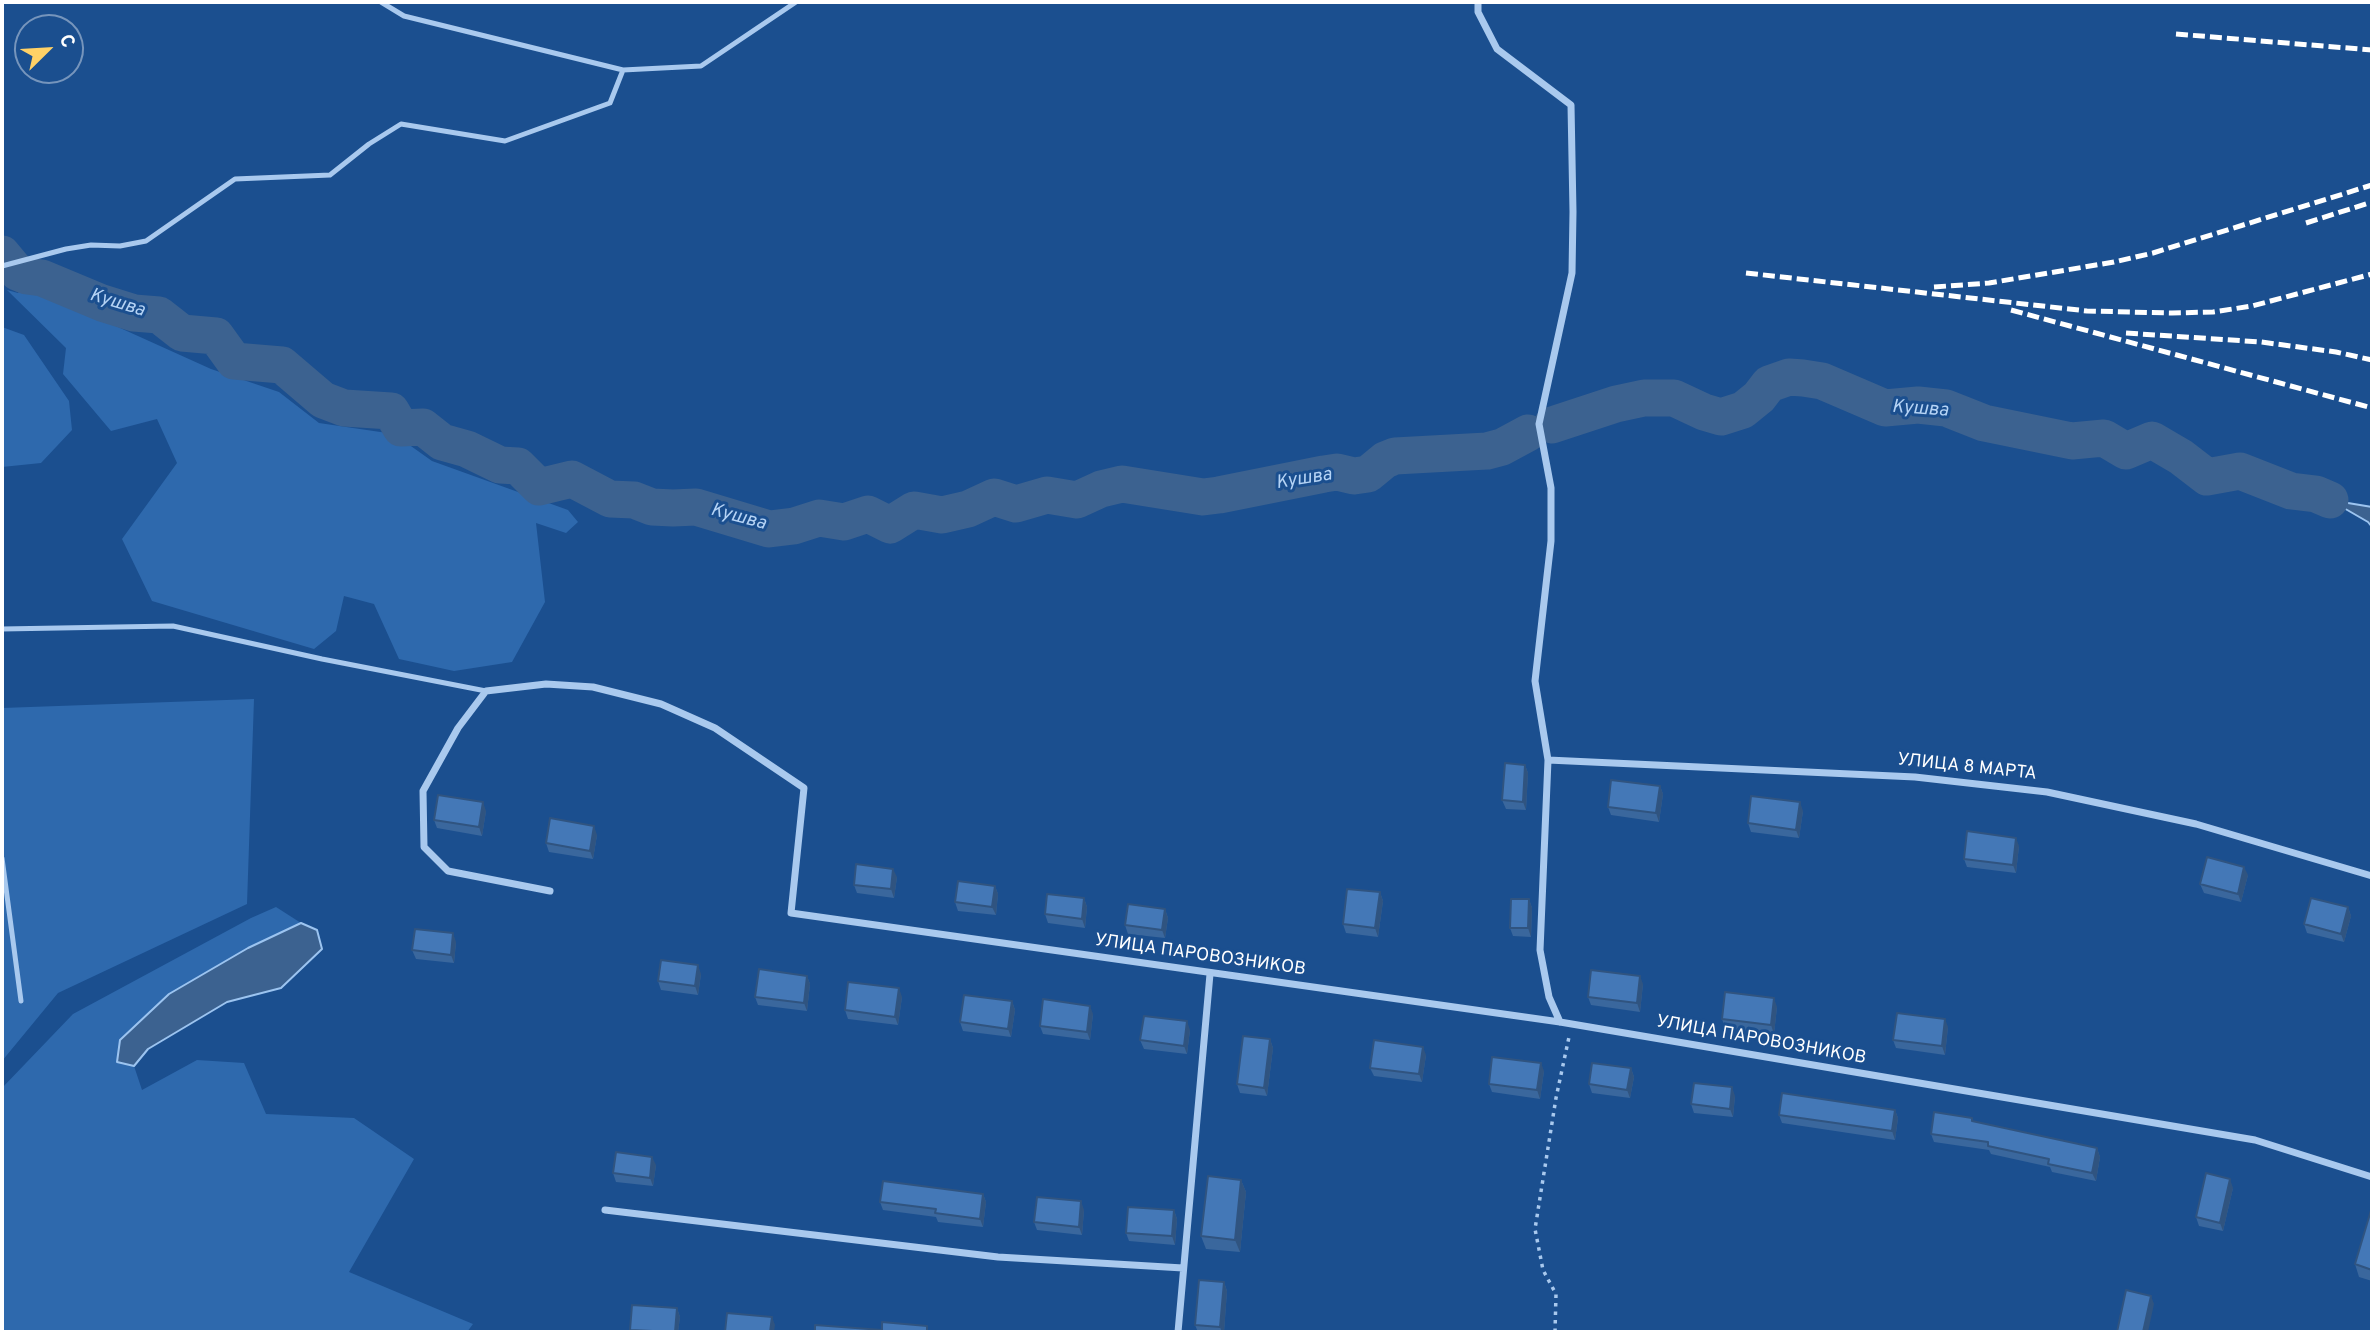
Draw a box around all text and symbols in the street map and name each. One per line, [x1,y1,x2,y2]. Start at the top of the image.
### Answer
north arrow [14,14,84,84]
text: С [53,31,80,52]
water label: Кушва [87,285,147,323]
water label: Кушва [1891,397,1949,423]
water label: Кушва [1274,464,1334,496]
water label: Кушва [708,500,768,536]
street label: УЛИЦА 8 МАРТА [1896,750,2038,786]
street label: УЛИЦА ПАРОВОЗНИКОВ [1093,931,1307,981]
street label: УЛИЦА ПАРОВОЗНИКОВ [1654,1012,1868,1070]

